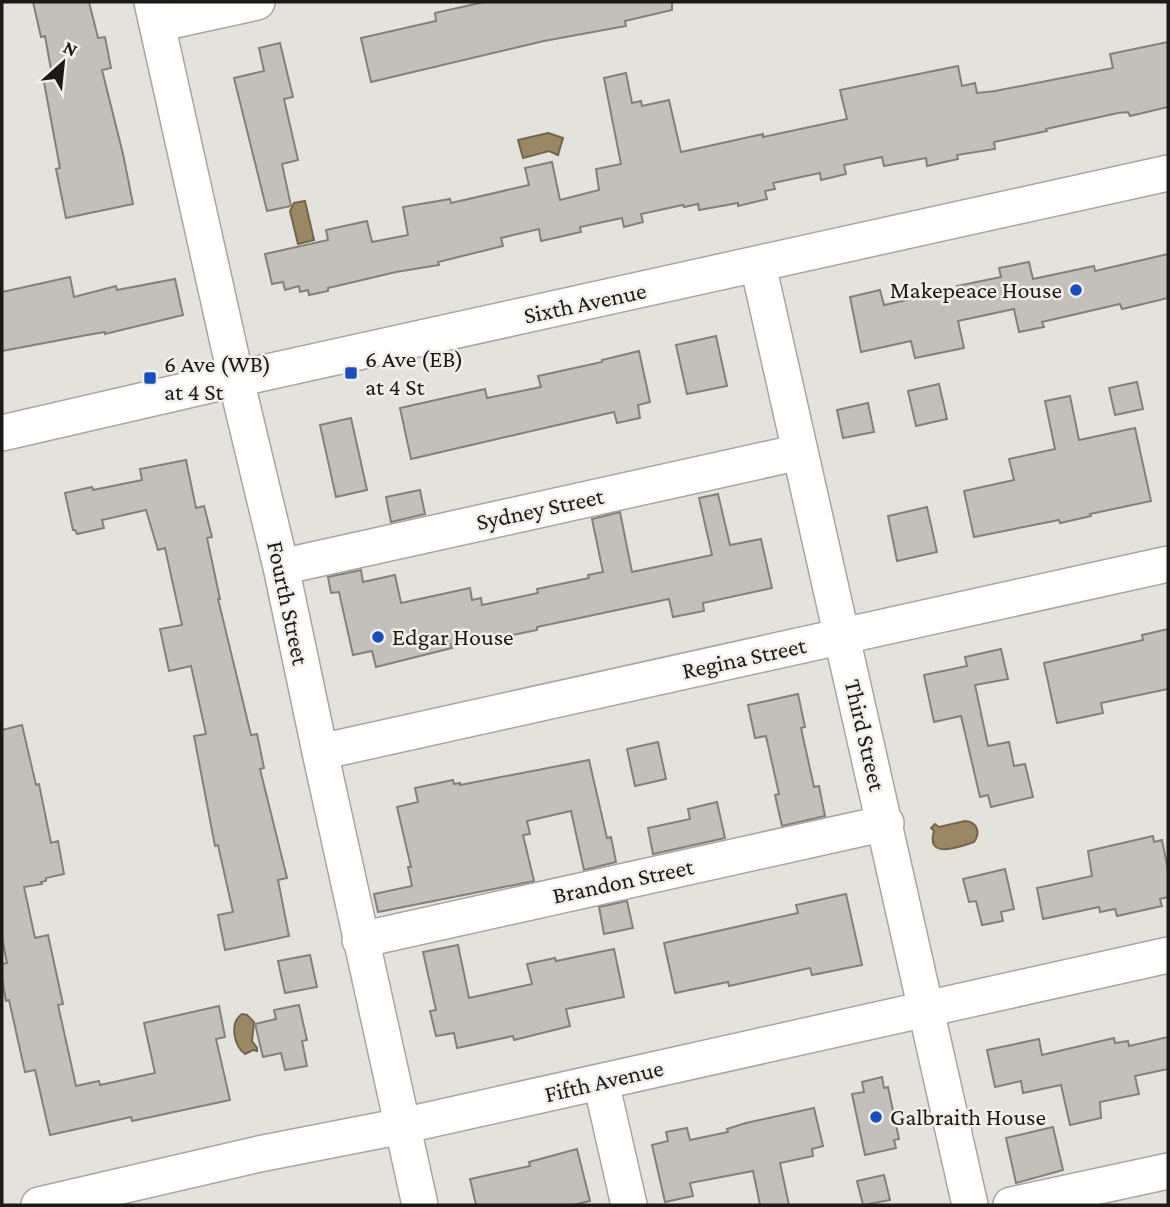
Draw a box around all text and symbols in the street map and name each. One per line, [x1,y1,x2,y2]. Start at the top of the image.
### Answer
north arrow [28,28,98,98]
text: N [60,36,81,61]
street label: Sixth Avenue [521,276,649,329]
place label: Makepeace House [890,276,1062,303]
marker: Makepeace House [1068,282,1084,298]
place label: 6 Ave (EB) at 4 St [365,345,464,400]
place label: 6 Ave (WB) at 4 St [164,350,271,405]
marker: 6 Ave (EB) at 4 St [343,365,359,381]
marker: 6 Ave (WB) at 4 St [142,370,158,386]
street label: Sydney Street [474,482,607,535]
street label: Fourth Street [262,538,315,668]
place label: Edgar House [392,623,514,650]
marker: Edgar House [370,629,386,645]
street label: Regina Street [679,631,809,684]
street label: Third Street [840,677,892,794]
street label: Brandon Street [550,852,697,909]
street label: Fifth Avenue [542,1054,666,1107]
place label: Galbraith House [890,1103,1046,1130]
marker: Galbraith House [868,1109,884,1125]

